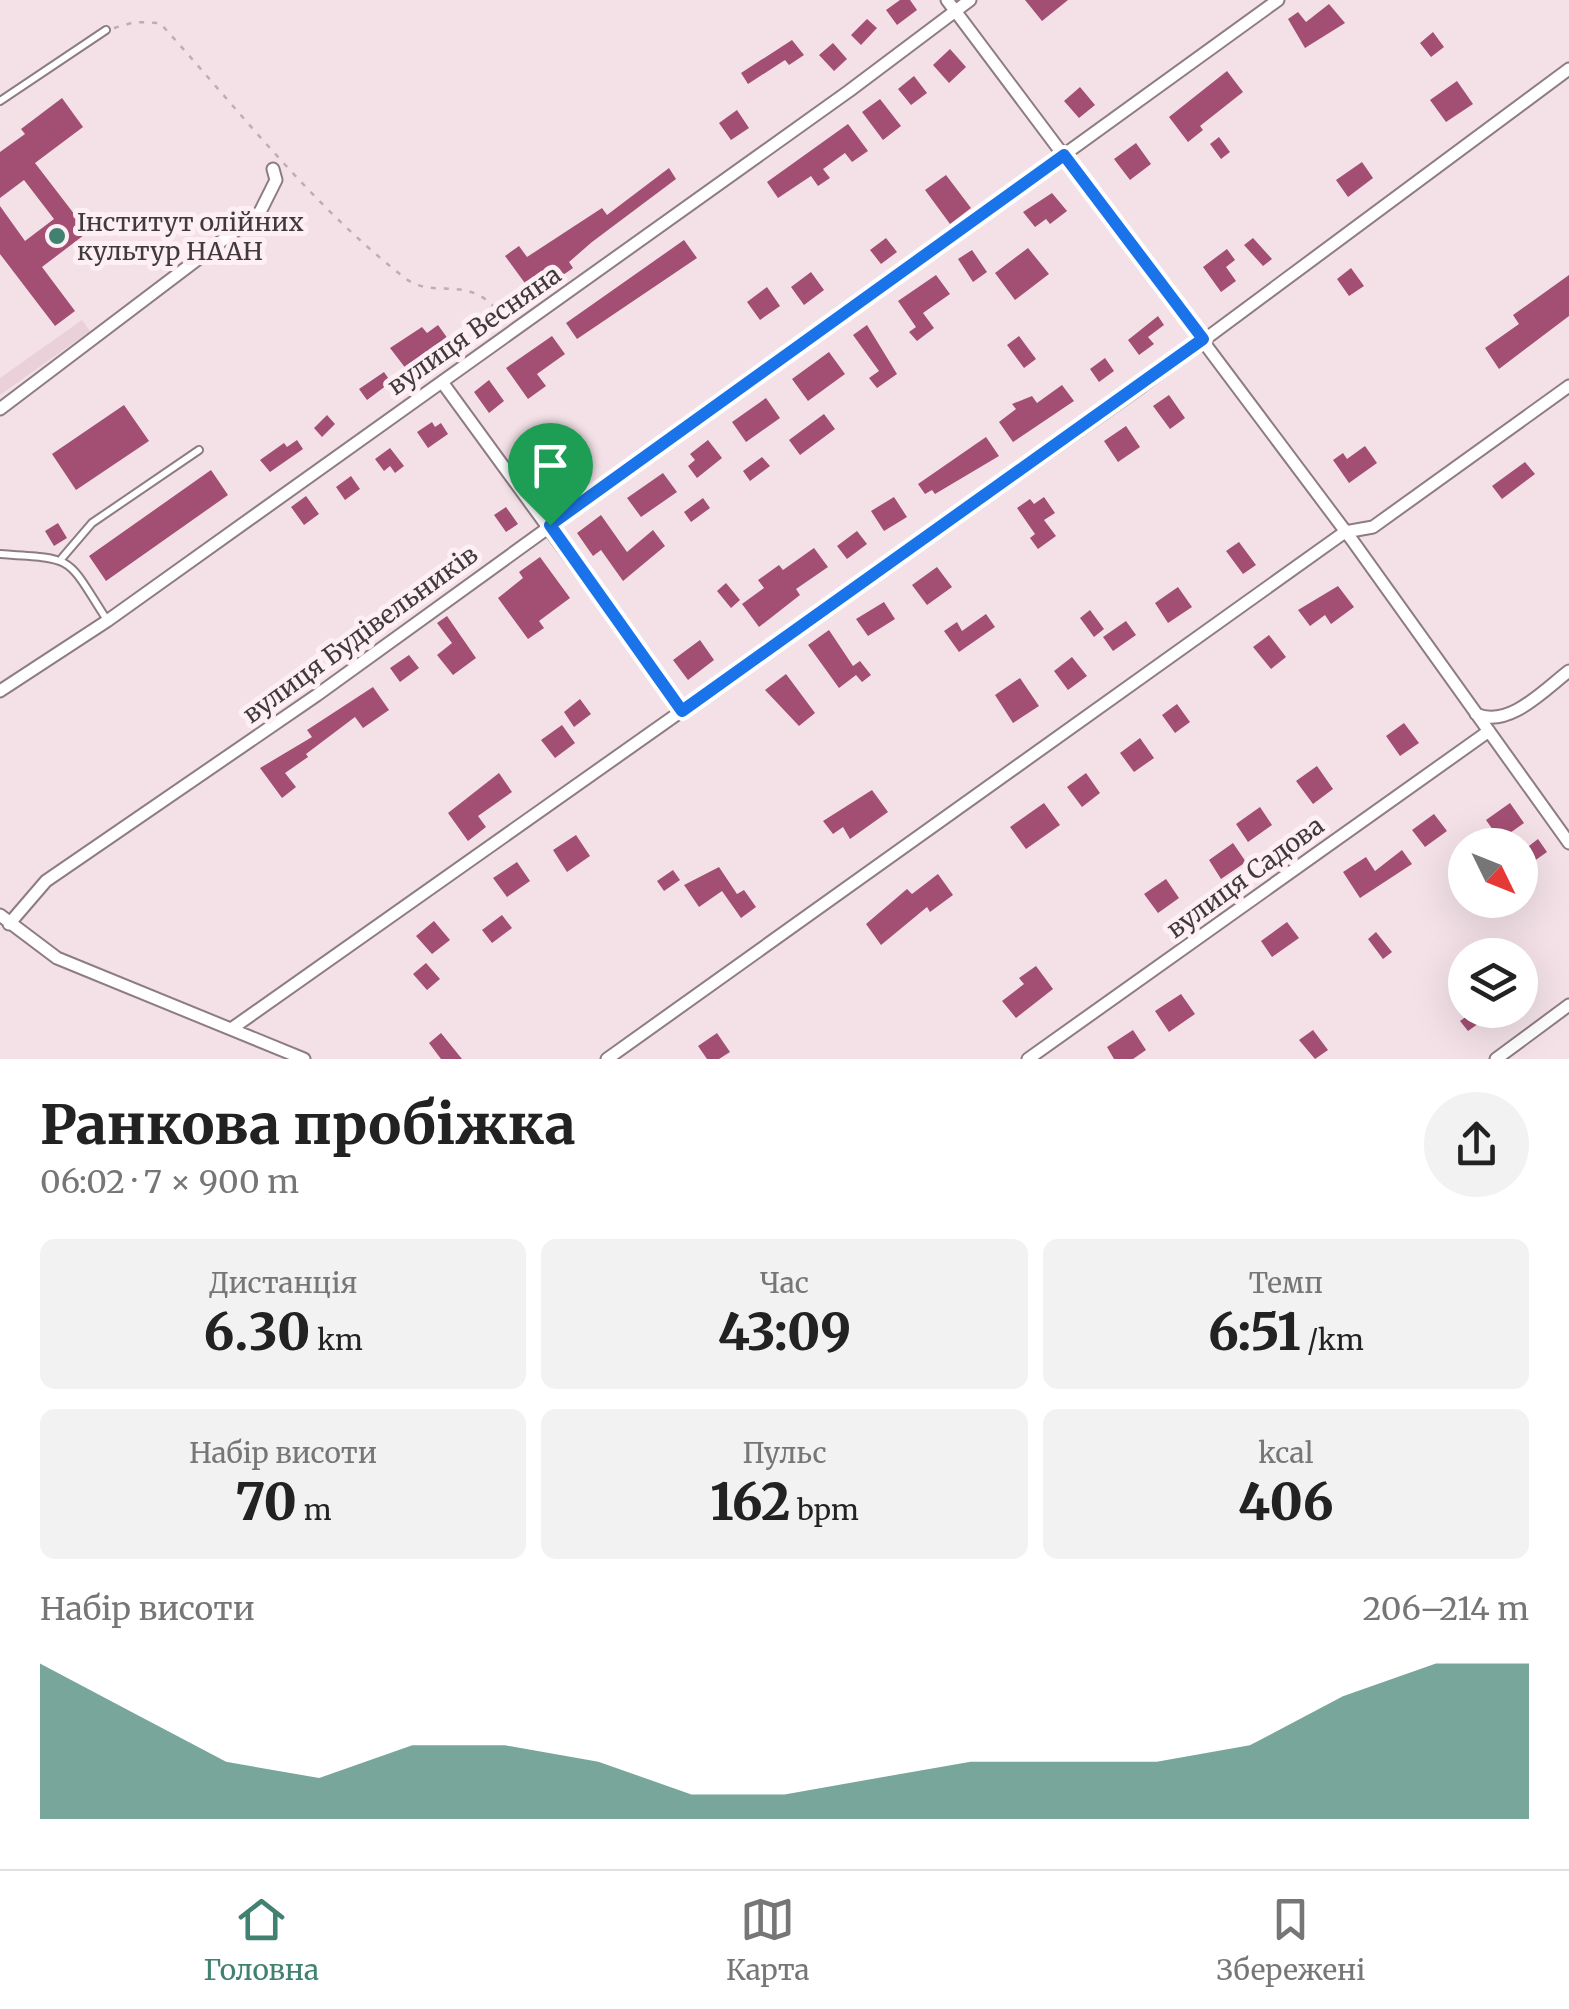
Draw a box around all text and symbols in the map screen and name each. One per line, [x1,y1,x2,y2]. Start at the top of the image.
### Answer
place label: Інститут олійних культур НААН [77,206,304,267]
marker: Інститут олійних культур НААН [46,225,68,247]
street label: вулиця Весняна [381,258,567,402]
pin [508,423,593,526]
icon: arrive [523,438,578,493]
street label: вулиця Будівельників [236,538,484,730]
street label: вулиця Садова [1160,809,1330,945]
north arrow [1448,828,1538,918]
map controls [1448,828,1538,1028]
button: layers [1448,938,1538,1028]
text: Ранкова пробіжка [40,1090,576,1159]
button: share [1424,1092,1529,1197]
text: 06:02 · 7 × 900 m [40,1162,299,1202]
text: Дистанція [209,1265,357,1301]
text: Час [760,1265,809,1301]
text: Темп [1249,1265,1323,1301]
text: 6.30 [204,1301,311,1364]
text: 43:09 [718,1301,851,1364]
text: 6:51 [1208,1301,1301,1364]
text: km [311,1322,363,1358]
text: /km [1301,1322,1364,1358]
text: Набір висоти [189,1435,377,1471]
text: Пульс [742,1435,827,1471]
text: kcal [1258,1435,1313,1471]
text: 70 [235,1471,297,1534]
text: 162 [710,1471,790,1534]
text: 406 [1238,1471,1334,1534]
text: m [297,1492,331,1528]
text: bpm [790,1492,859,1528]
text: Набір висоти [40,1589,255,1629]
text: 206–214 m [1362,1589,1529,1629]
tab: Головна [204,1892,319,1988]
tab: Карта [726,1892,809,1988]
tab: Збережені [1216,1892,1365,1988]

